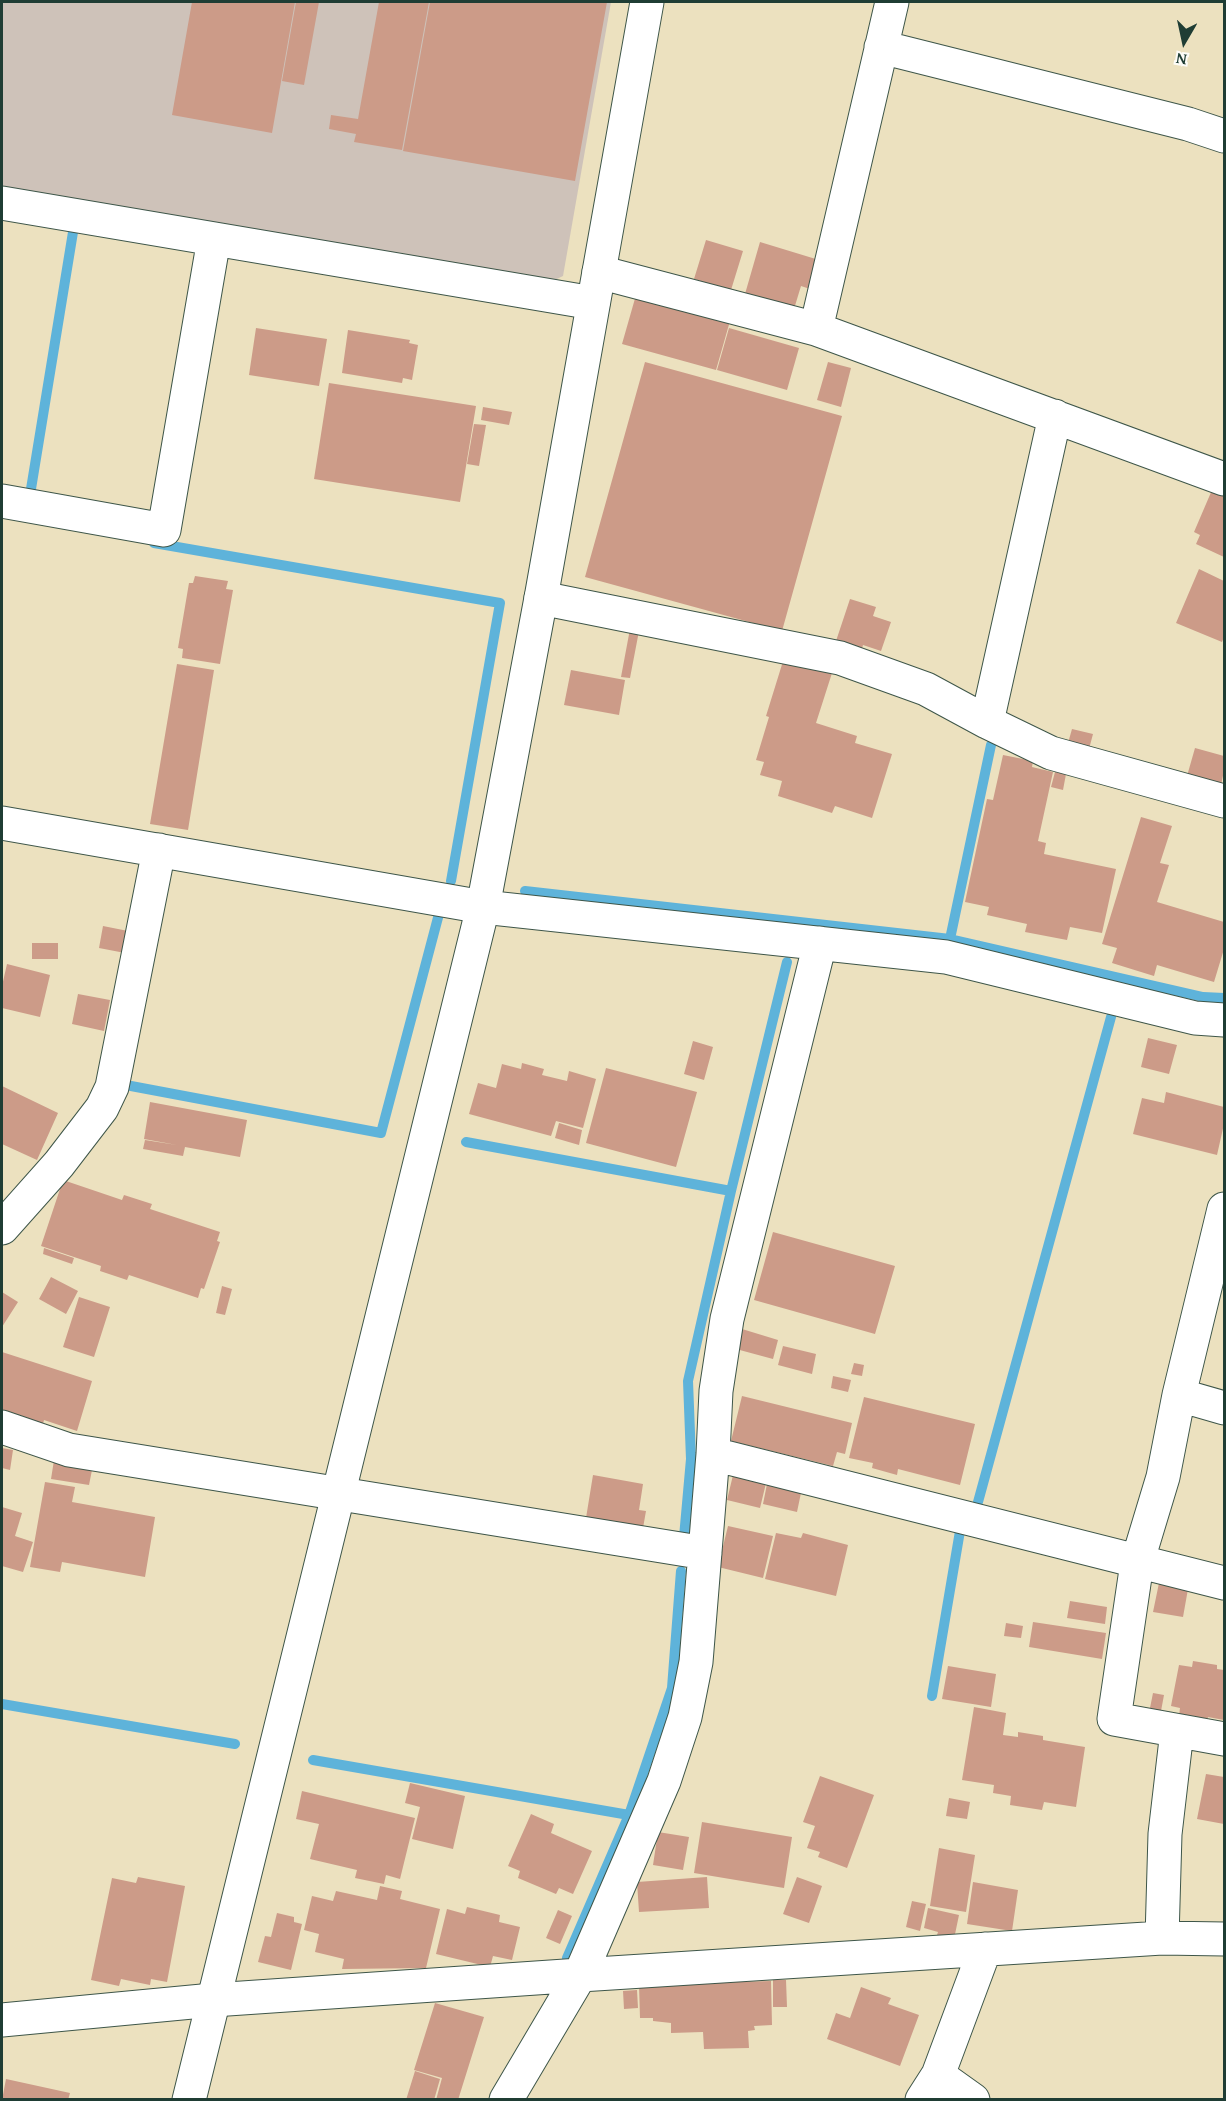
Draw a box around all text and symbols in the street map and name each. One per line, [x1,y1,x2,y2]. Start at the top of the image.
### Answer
north arrow [1154,12,1214,72]
text: N [1174,47,1188,72]

